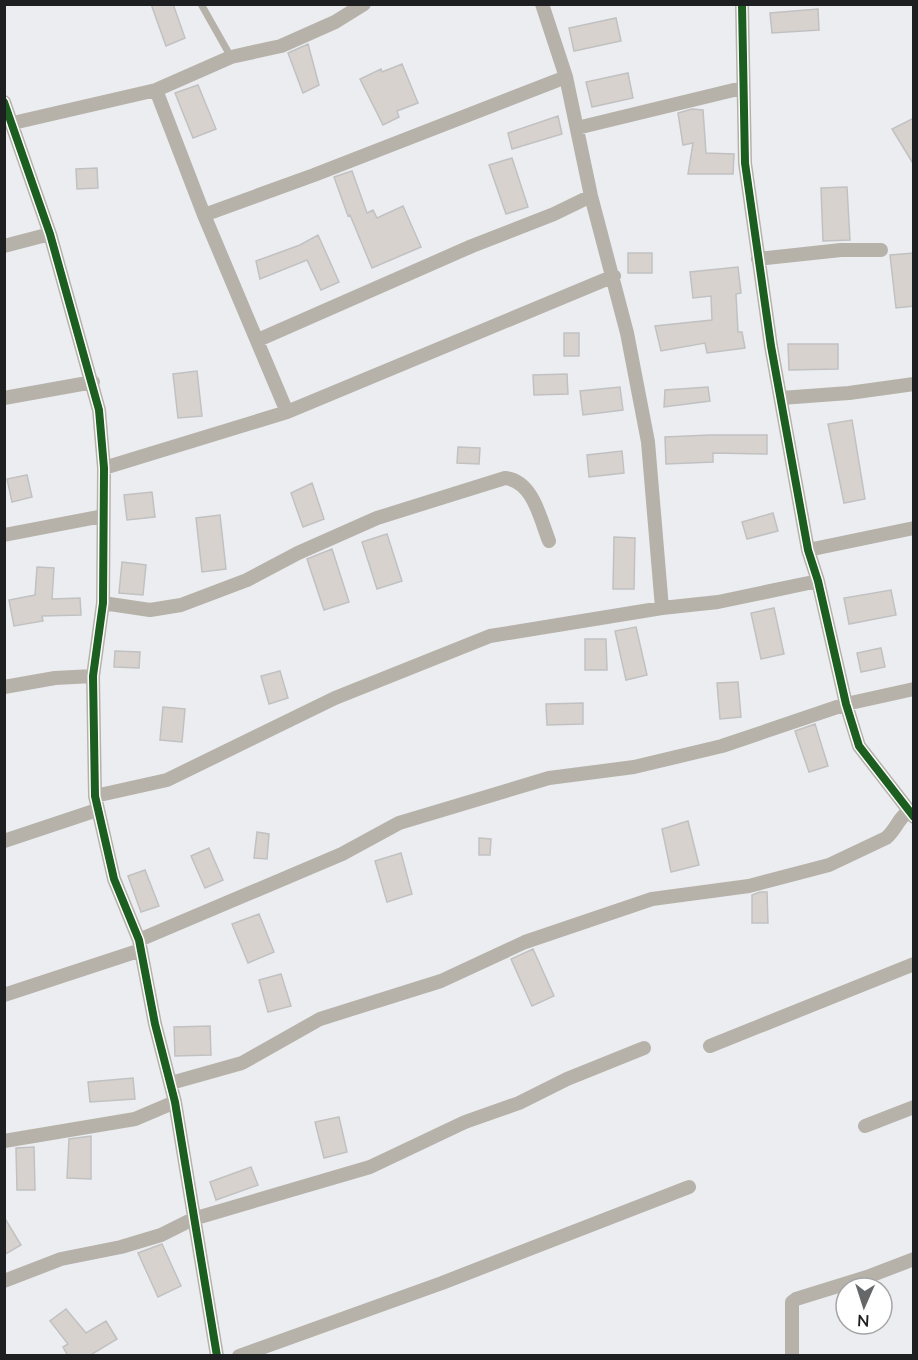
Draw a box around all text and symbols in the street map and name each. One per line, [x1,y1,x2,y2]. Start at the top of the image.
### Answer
north arrow [834,1276,894,1336]
text: N [857,1312,870,1331]

